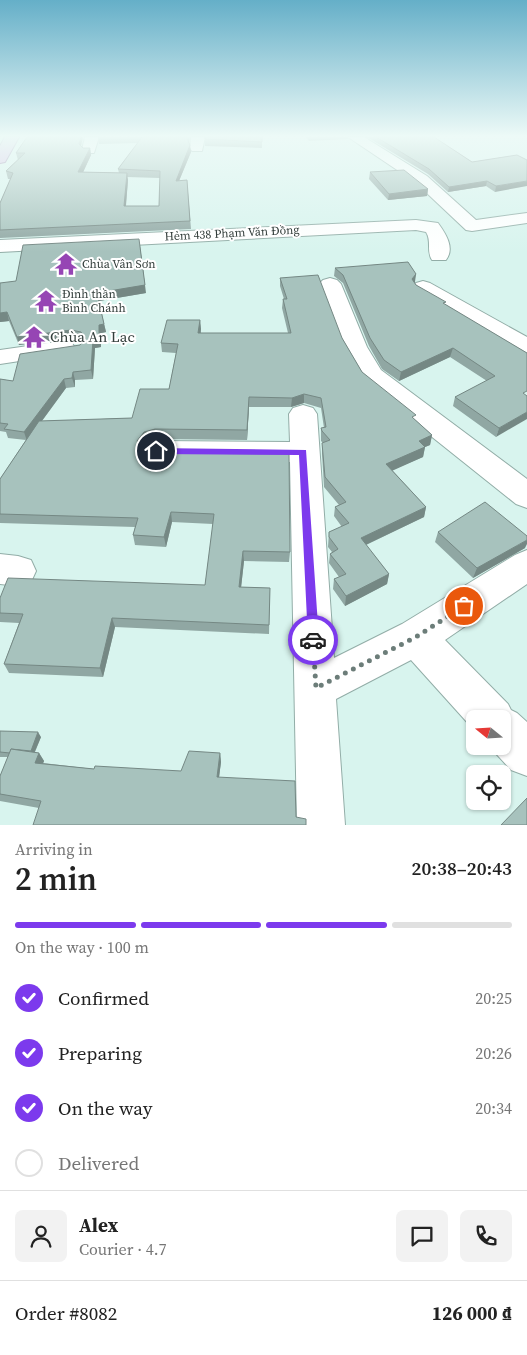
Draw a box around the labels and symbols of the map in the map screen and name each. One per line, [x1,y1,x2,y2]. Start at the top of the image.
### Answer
street label: Hẻm 438 Phạm Văn Đồng [164,221,300,245]
temple icon: Chùa Vân Sơn [53,251,79,277]
place label: Chùa Vân Sơn [82,256,156,272]
place label: Đình thần Bình Chánh [62,286,126,316]
temple icon: Đình thần Bình Chánh [33,288,59,314]
temple icon: Chùa An Lạc [21,324,47,350]
place label: Chùa An Lạc [50,326,135,347]
pin [135,430,177,472]
pin [443,585,485,627]
courier [288,615,338,665]
north arrow [466,710,511,755]

